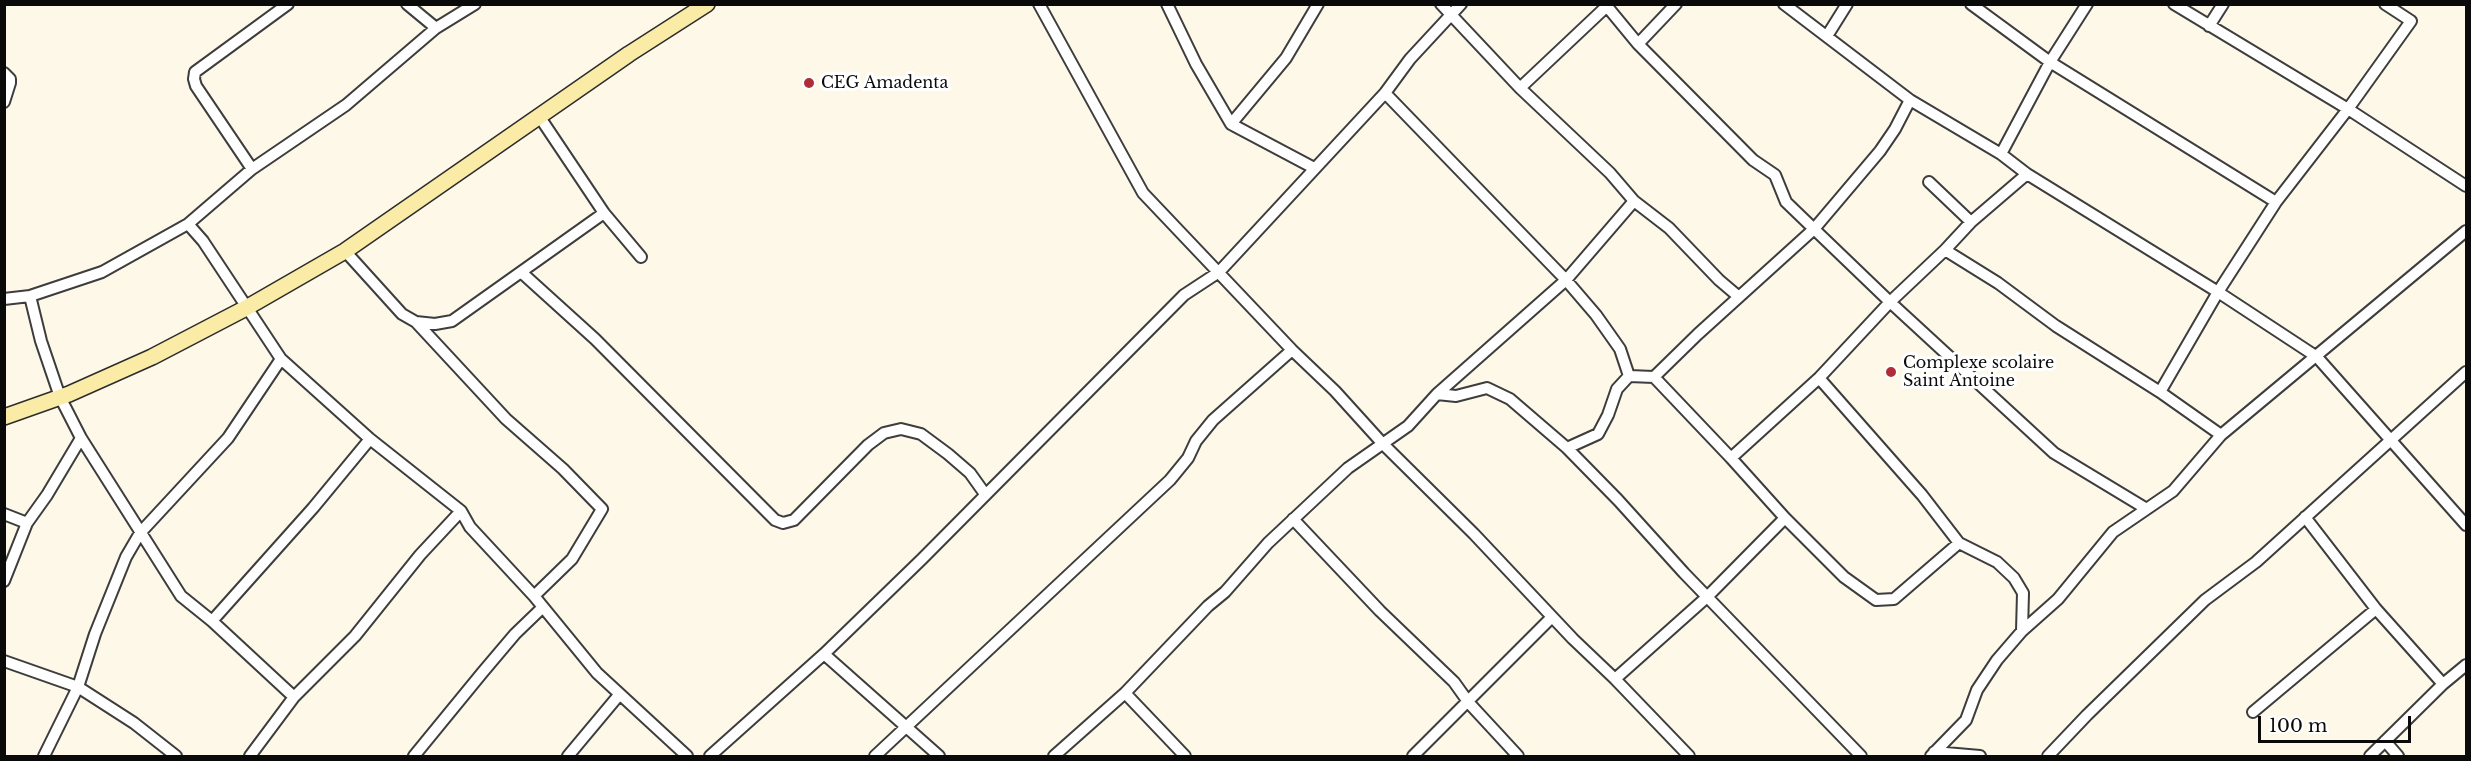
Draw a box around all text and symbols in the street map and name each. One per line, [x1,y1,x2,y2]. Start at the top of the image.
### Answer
place label: CEG Amadenta [821,73,948,93]
marker: CEG Amadenta [802,76,816,90]
place label: Complexe scolaire Saint Antoine [1903,353,2054,391]
marker: Complexe scolaire Saint Antoine [1884,365,1898,379]
scale bar [2261,704,2414,742]
text: 100 m [2269,715,2327,737]

